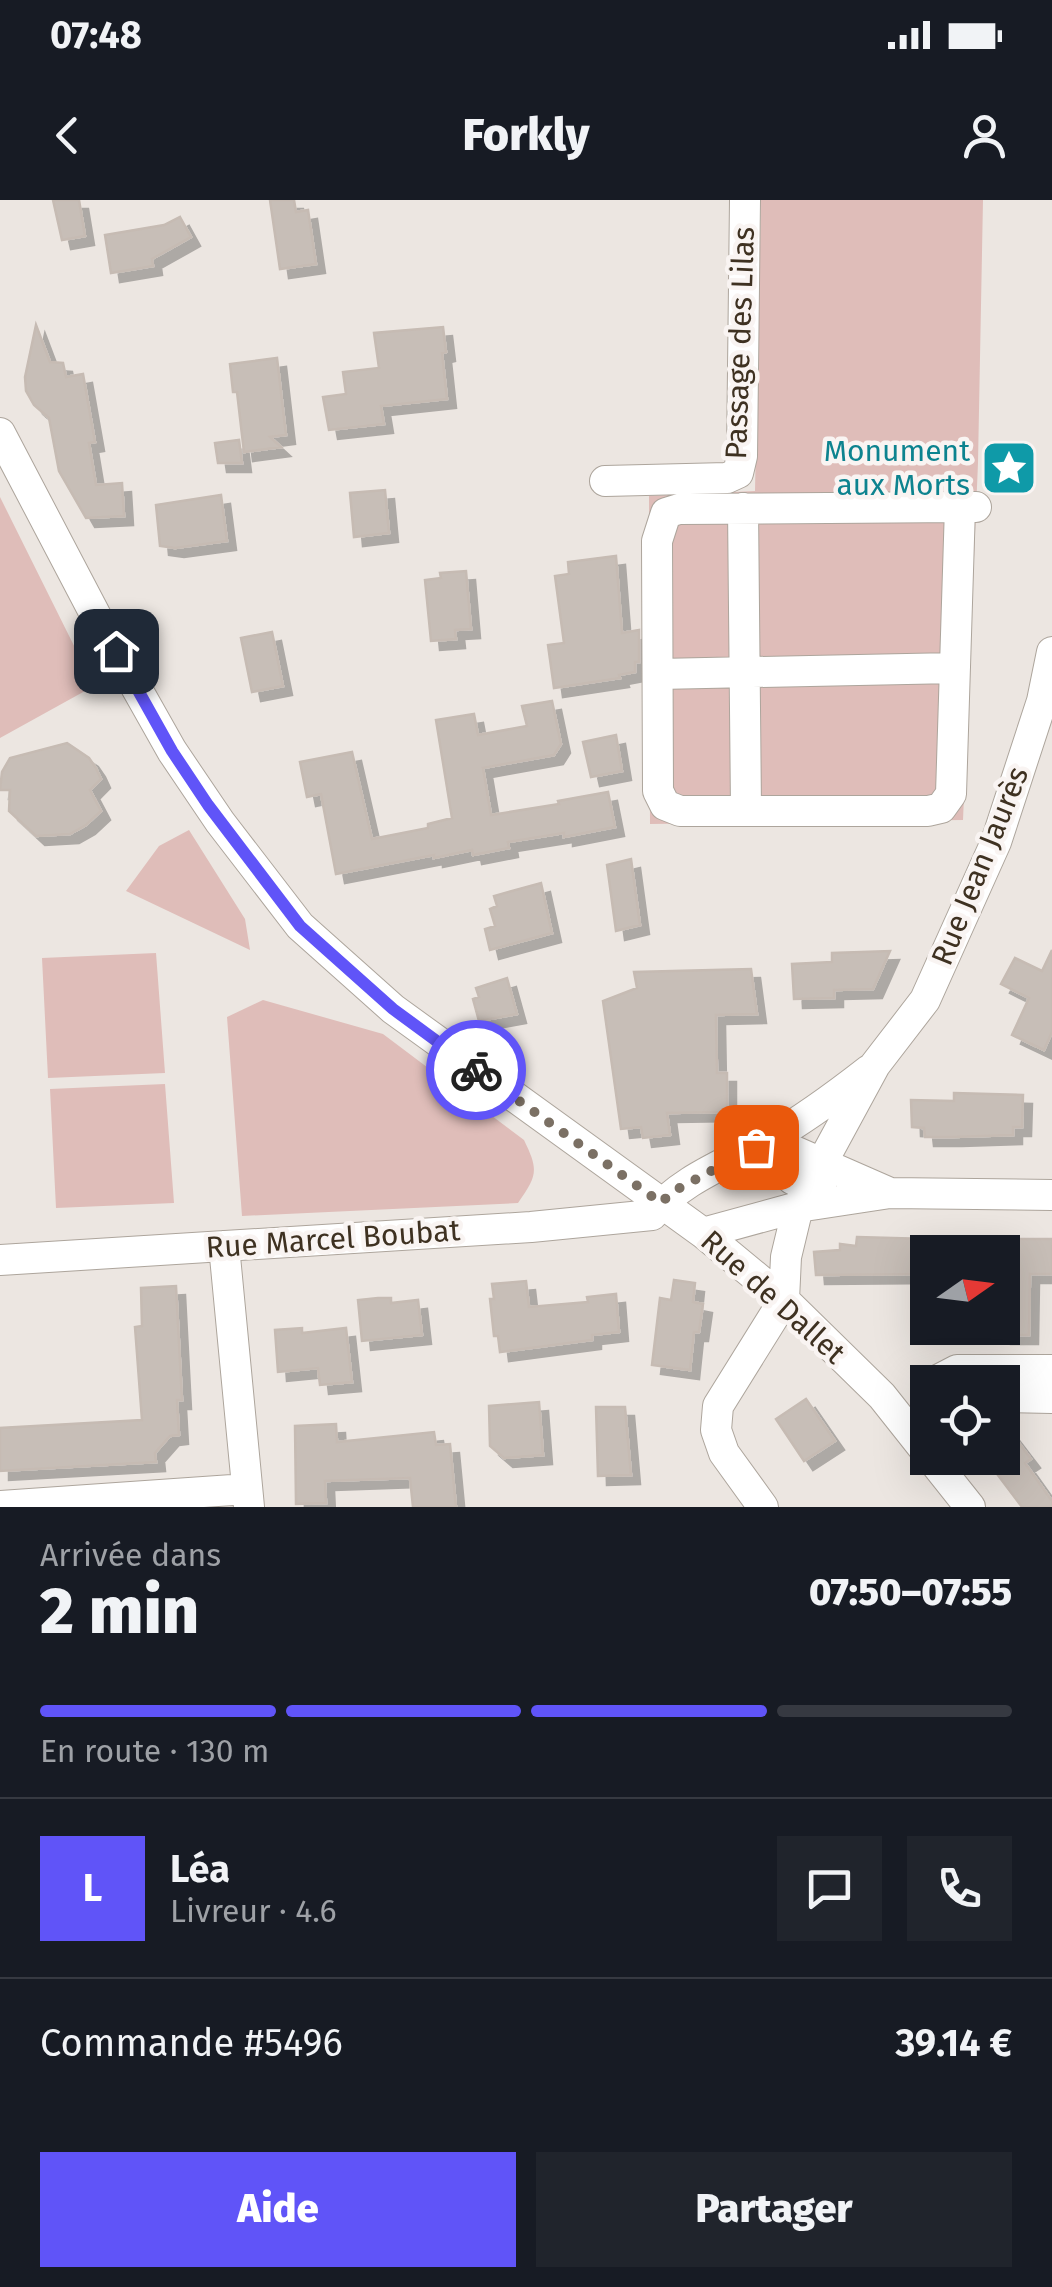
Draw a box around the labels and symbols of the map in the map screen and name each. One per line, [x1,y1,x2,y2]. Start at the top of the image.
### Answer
street label: Passage des Lilas [718,226,762,460]
place label: Monument aux Morts [824,433,970,503]
place icon: Monument aux Morts [979,438,1039,498]
pin [74,609,159,694]
street label: Rue Jean Jaurès [924,761,1036,971]
courier [426,1020,526,1120]
pin [714,1105,799,1190]
street label: Rue Marcel Boubat [205,1212,462,1266]
street label: Rue de Dallet [693,1223,853,1371]
north arrow [910,1235,1020,1345]

